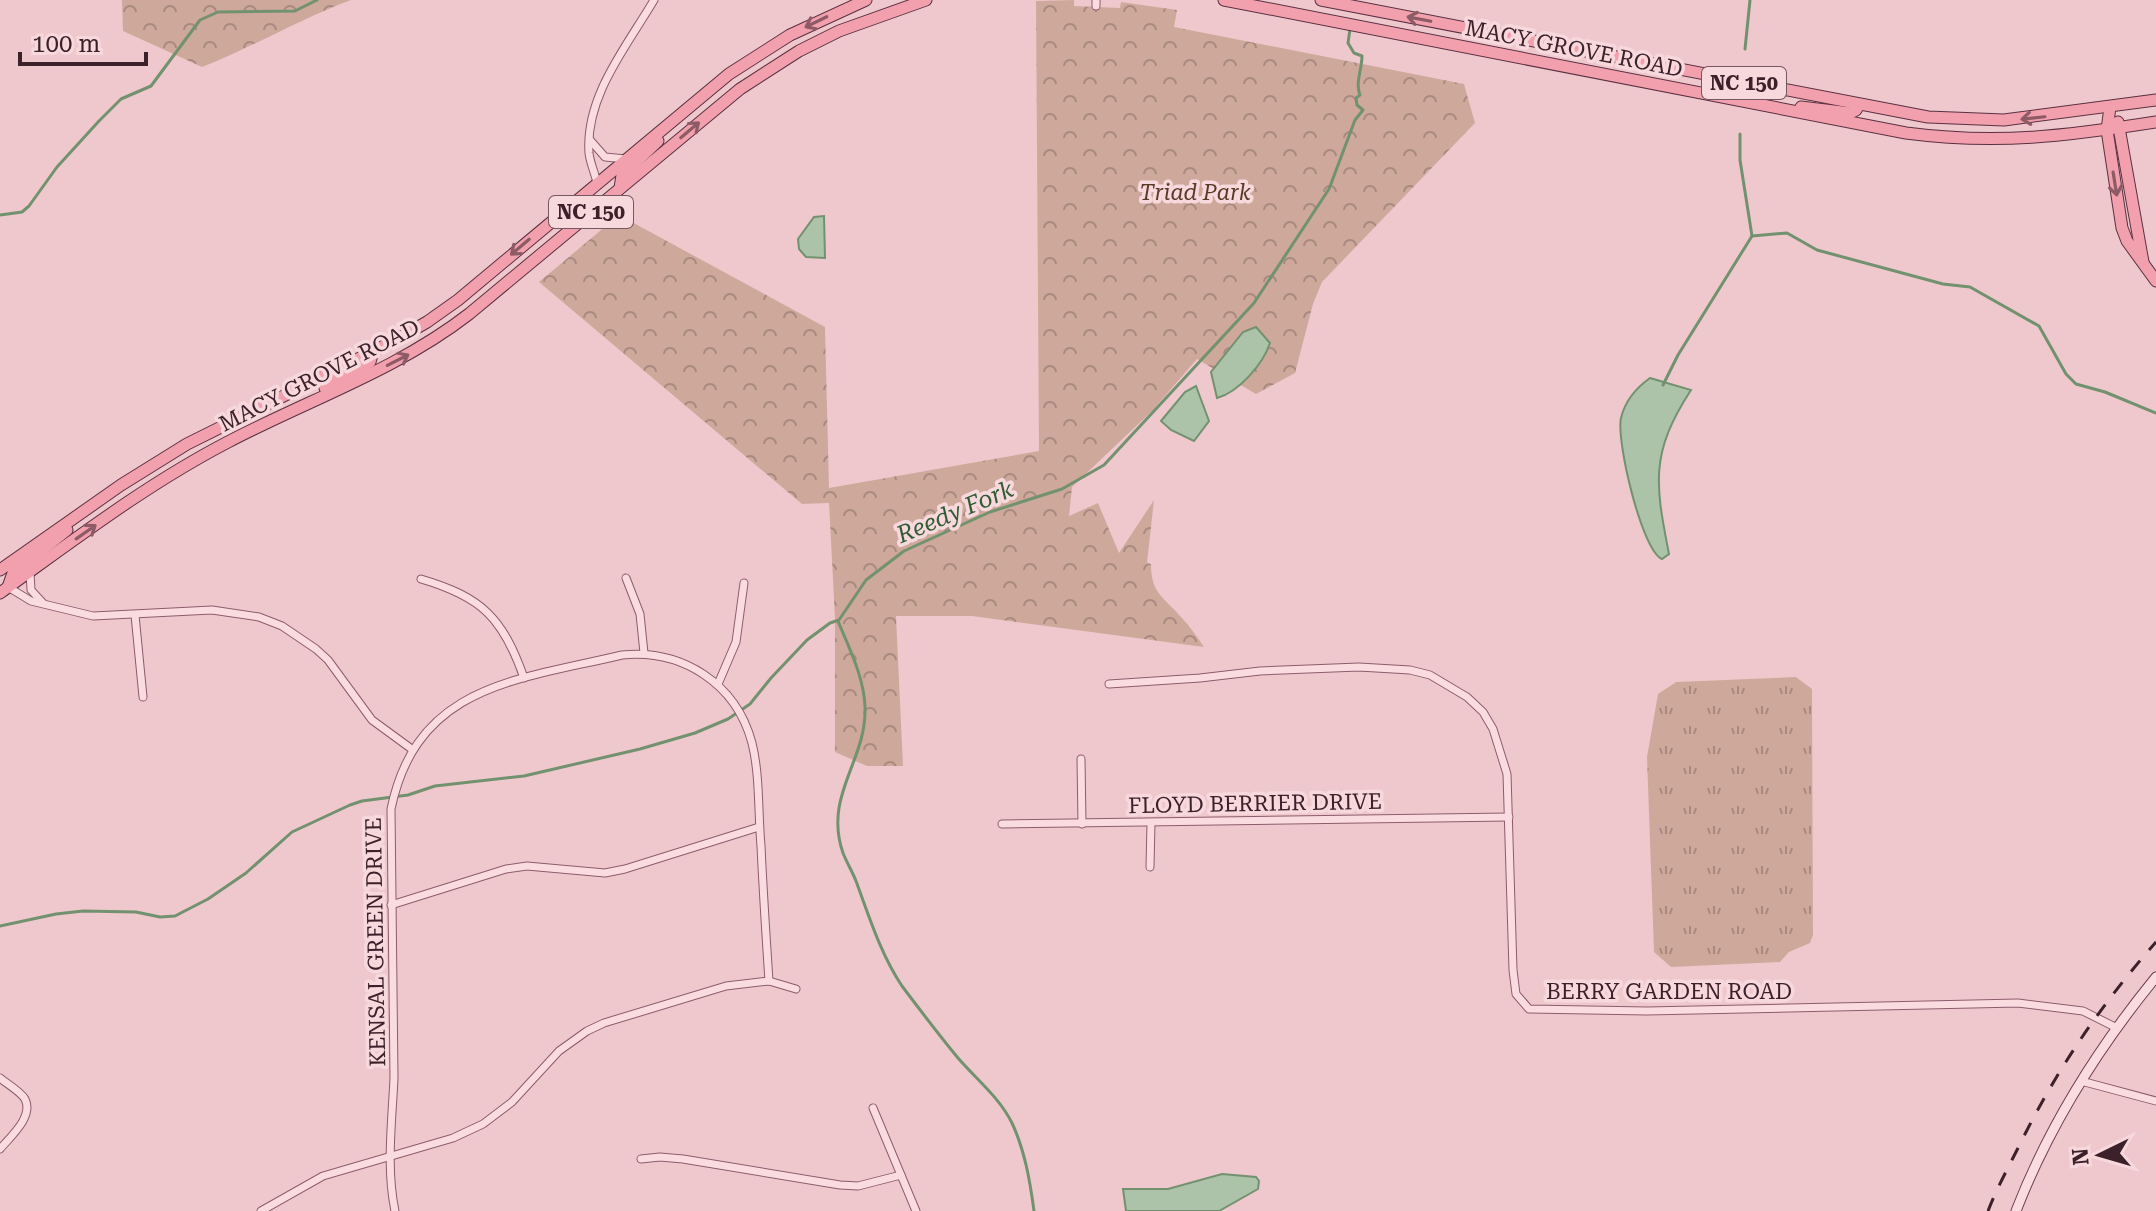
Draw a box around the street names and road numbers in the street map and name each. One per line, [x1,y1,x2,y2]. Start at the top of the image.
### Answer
street label: MACY GROVE ROAD [1463,15,1685,82]
road number: NC 150 [1702,67,1786,99]
road number: NC 150 [549,196,633,228]
street label: MACY GROVE ROAD [215,314,423,437]
street label: FLOYD BERRIER DRIVE [1128,789,1382,818]
street label: KENSAL GREEN DRIVE [361,817,390,1067]
street label: BERRY GARDEN ROAD [1546,979,1792,1004]

